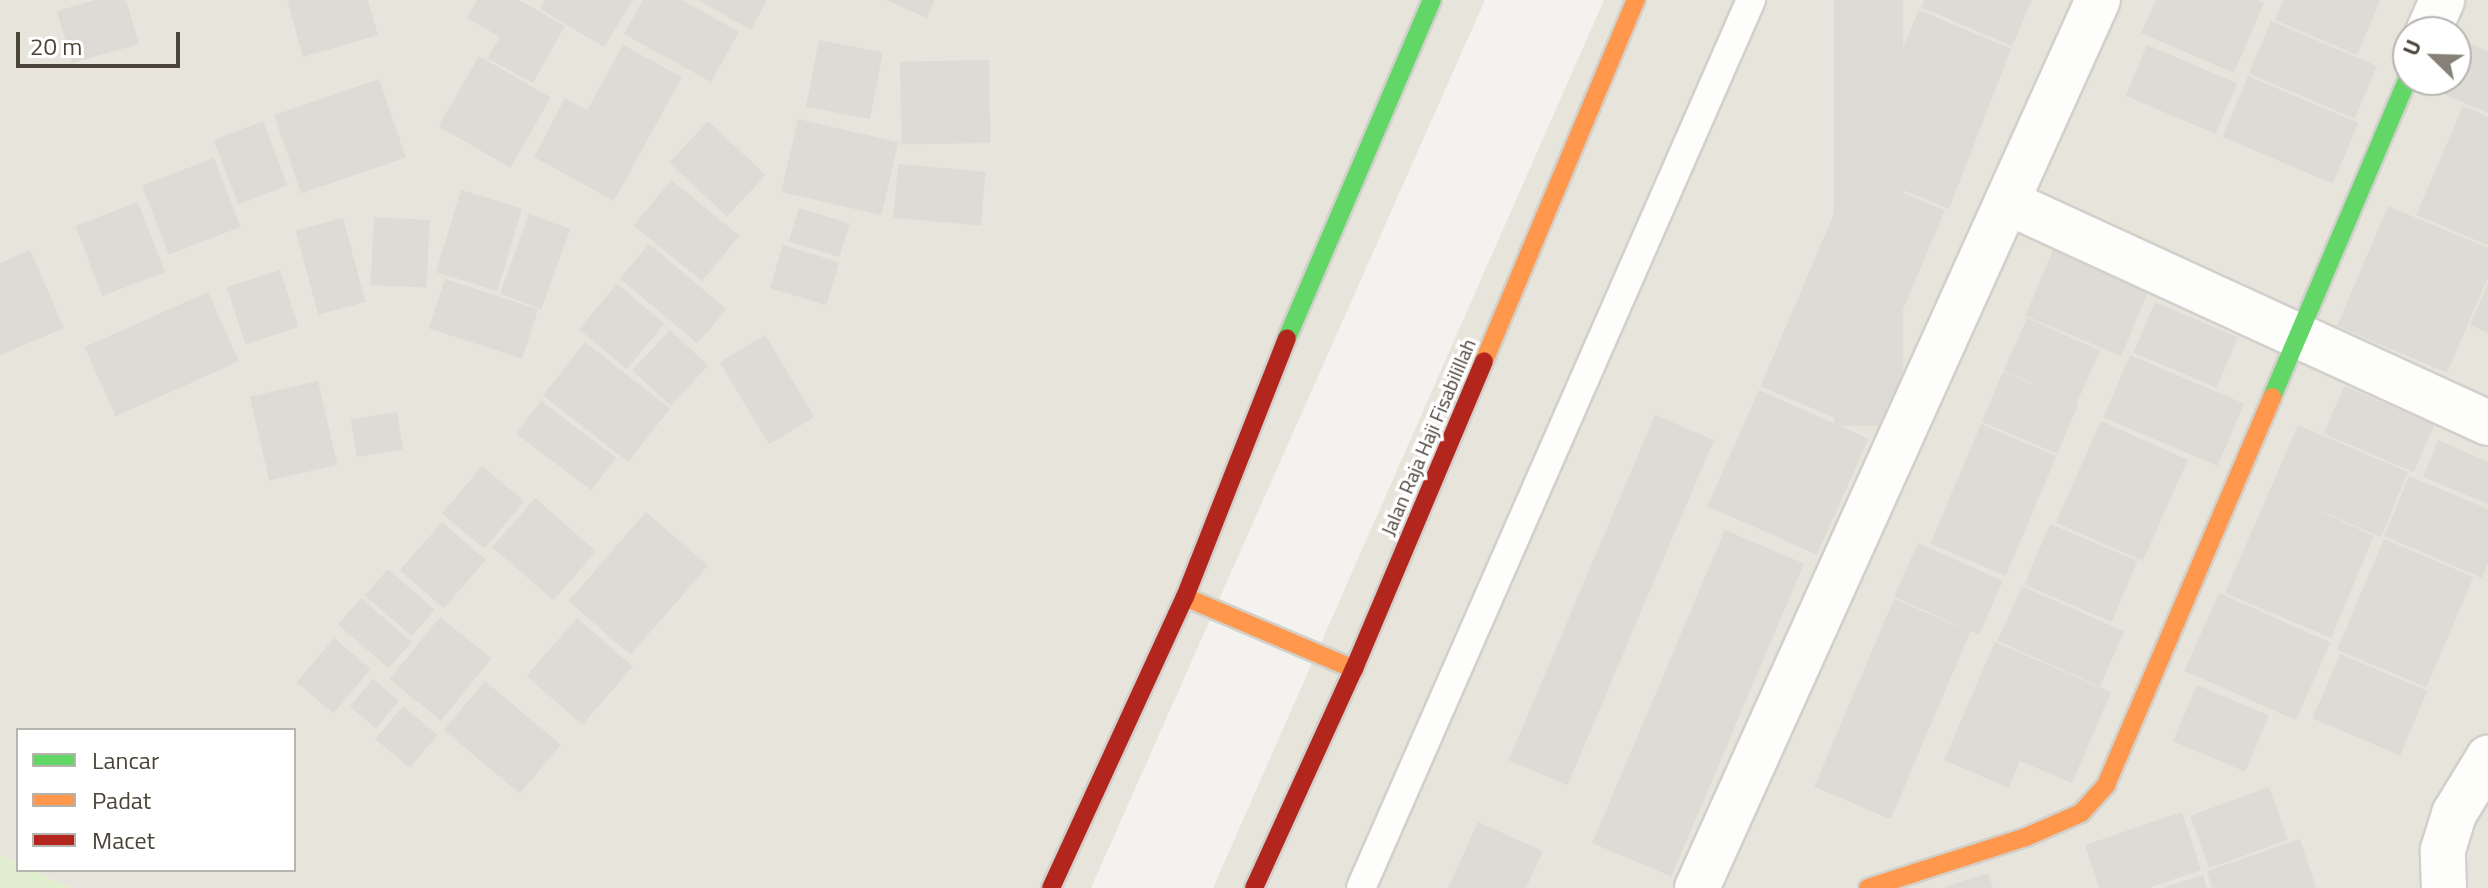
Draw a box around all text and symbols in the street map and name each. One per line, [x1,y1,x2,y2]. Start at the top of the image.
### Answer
scale bar [20,16,184,66]
north arrow [2392,16,2472,96]
text: 20 m [30,28,82,64]
text: U [2393,34,2430,61]
street label: Jalan Raja Haji Fisabilillah [1376,335,1480,539]
legend [16,728,296,872]
text: Lancar [92,742,159,778]
text: Padat [92,782,151,818]
text: Macet [92,822,155,858]

